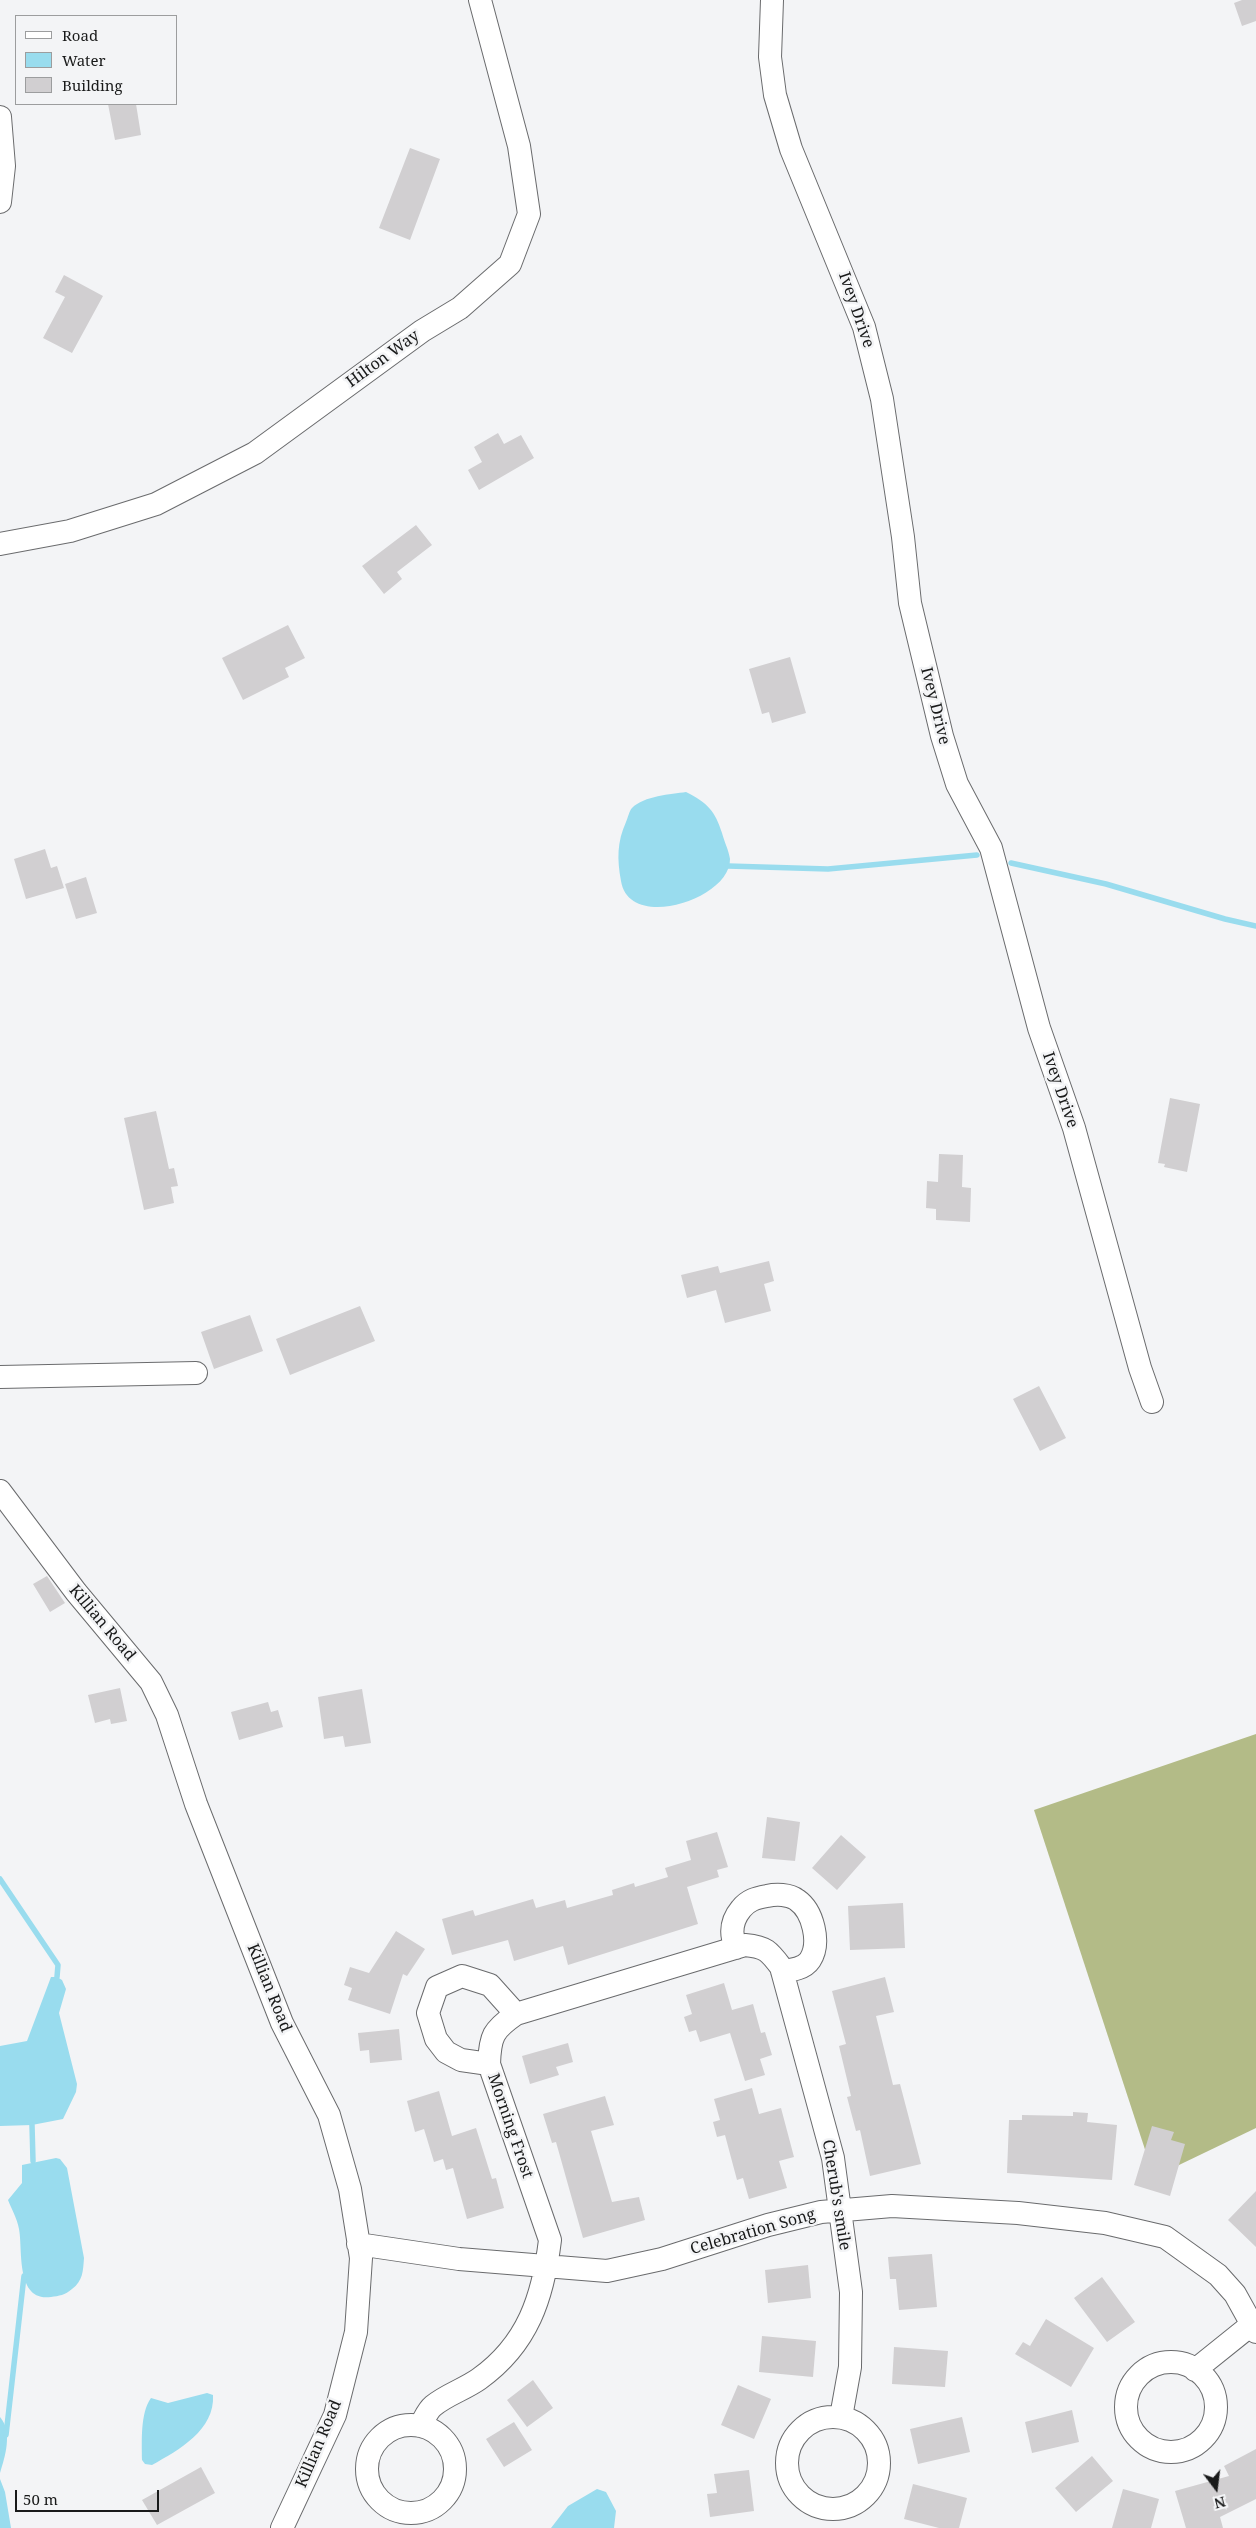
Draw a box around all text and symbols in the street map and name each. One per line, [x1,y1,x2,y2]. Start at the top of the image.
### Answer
legend [15,15,178,105]
text: Road [62,25,98,45]
text: Water [62,50,105,70]
text: Building [62,75,123,95]
street label: Ivey Drive [834,270,878,350]
street label: Hilton Way [343,326,423,392]
street label: Ivey Drive [916,665,954,747]
street label: Ivey Drive [1038,1050,1082,1130]
street label: Killian Road [65,1581,139,1665]
street label: Killian Road [243,1941,295,2035]
street label: Morning Frost [483,2071,537,2181]
street label: Cherub's smile [818,2138,854,2252]
street label: Celebration Song [688,2205,818,2259]
street label: Killian Road [292,2397,346,2491]
north arrow [1191,2463,1241,2513]
scale bar [18,2480,161,2512]
text: 50 m [23,2489,58,2509]
text: N [1212,2492,1228,2514]

